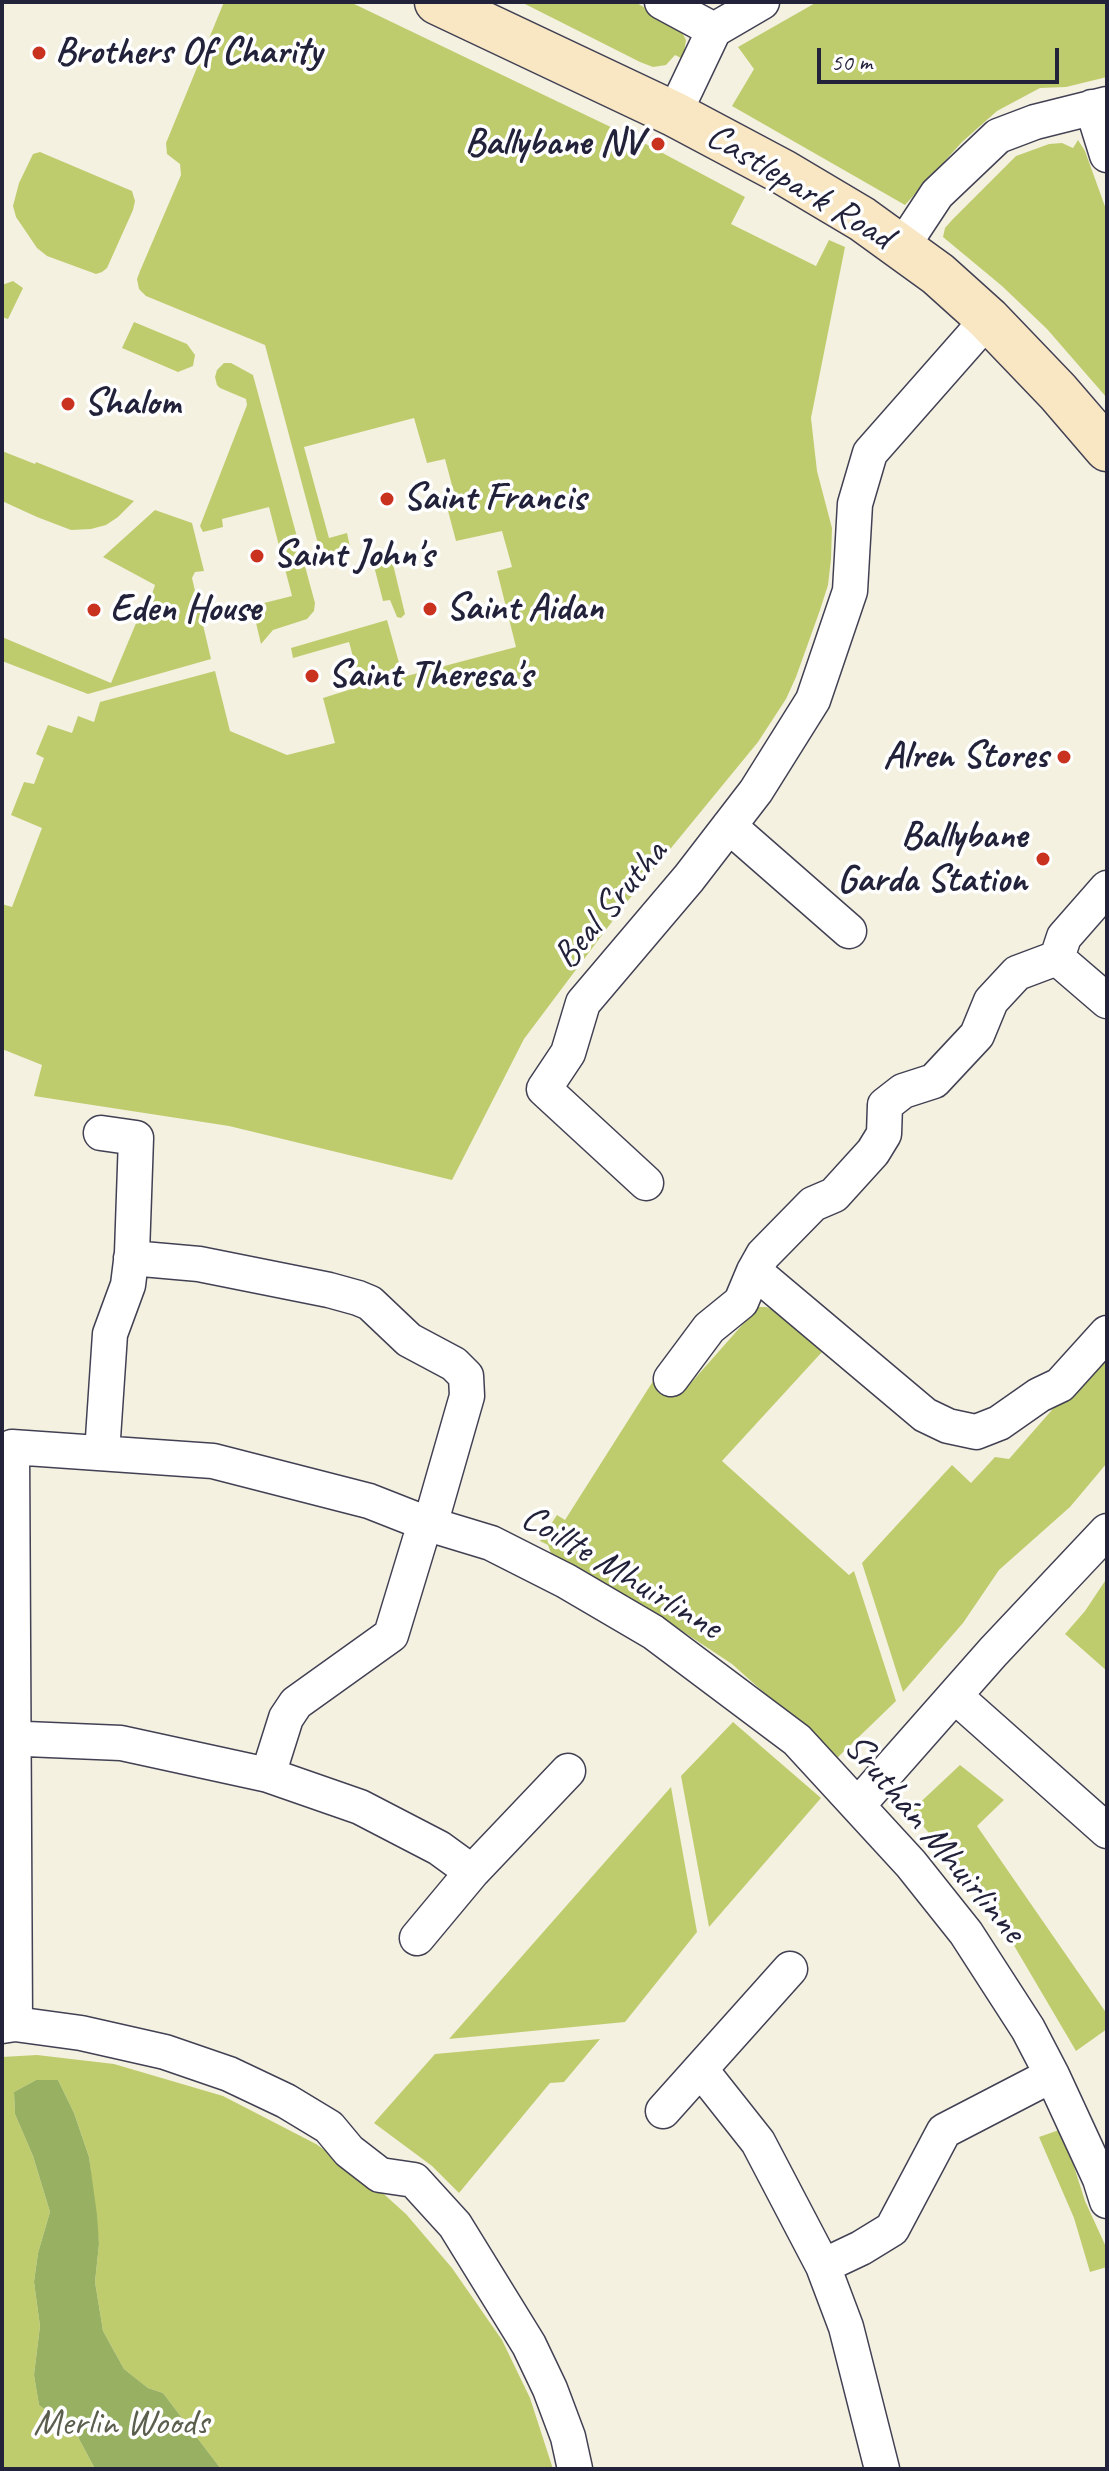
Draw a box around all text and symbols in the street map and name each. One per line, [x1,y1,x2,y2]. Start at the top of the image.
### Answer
place label: Brothers Of Charity [55,30,322,76]
scale bar [821,32,1063,82]
marker: Brothers Of Charity [30,44,48,62]
text: 50 m [831,47,872,77]
street label: Castlepark Road [698,114,900,260]
place label: Ballybane NV [465,121,642,167]
marker: Ballybane NV [649,135,667,153]
place label: Shalom [84,381,181,427]
marker: Shalom [59,395,77,413]
place label: Saint Francis [403,476,586,522]
marker: Saint Francis [378,490,396,508]
place label: Saint John's [273,533,434,579]
marker: Saint John's [248,547,266,565]
place label: Saint Aidan [446,586,603,632]
place label: Eden House [110,587,261,633]
marker: Saint Aidan [421,600,439,618]
marker: Eden House [85,601,103,619]
place label: Saint Theresa's [328,653,532,699]
marker: Saint Theresa's [303,667,321,685]
place label: Alren Stores [883,734,1048,780]
marker: Alren Stores [1055,748,1073,766]
place label: Ballybane Garda Station [837,814,1027,904]
street label: Beal Srutha [544,831,678,979]
marker: Ballybane Garda Station [1034,850,1052,868]
street label: Coillte Mhuirlinne [513,1495,729,1651]
street label: Sruthán Mhuirlinne [833,1725,1035,1953]
park label: Merlin Woods [33,2401,209,2447]

